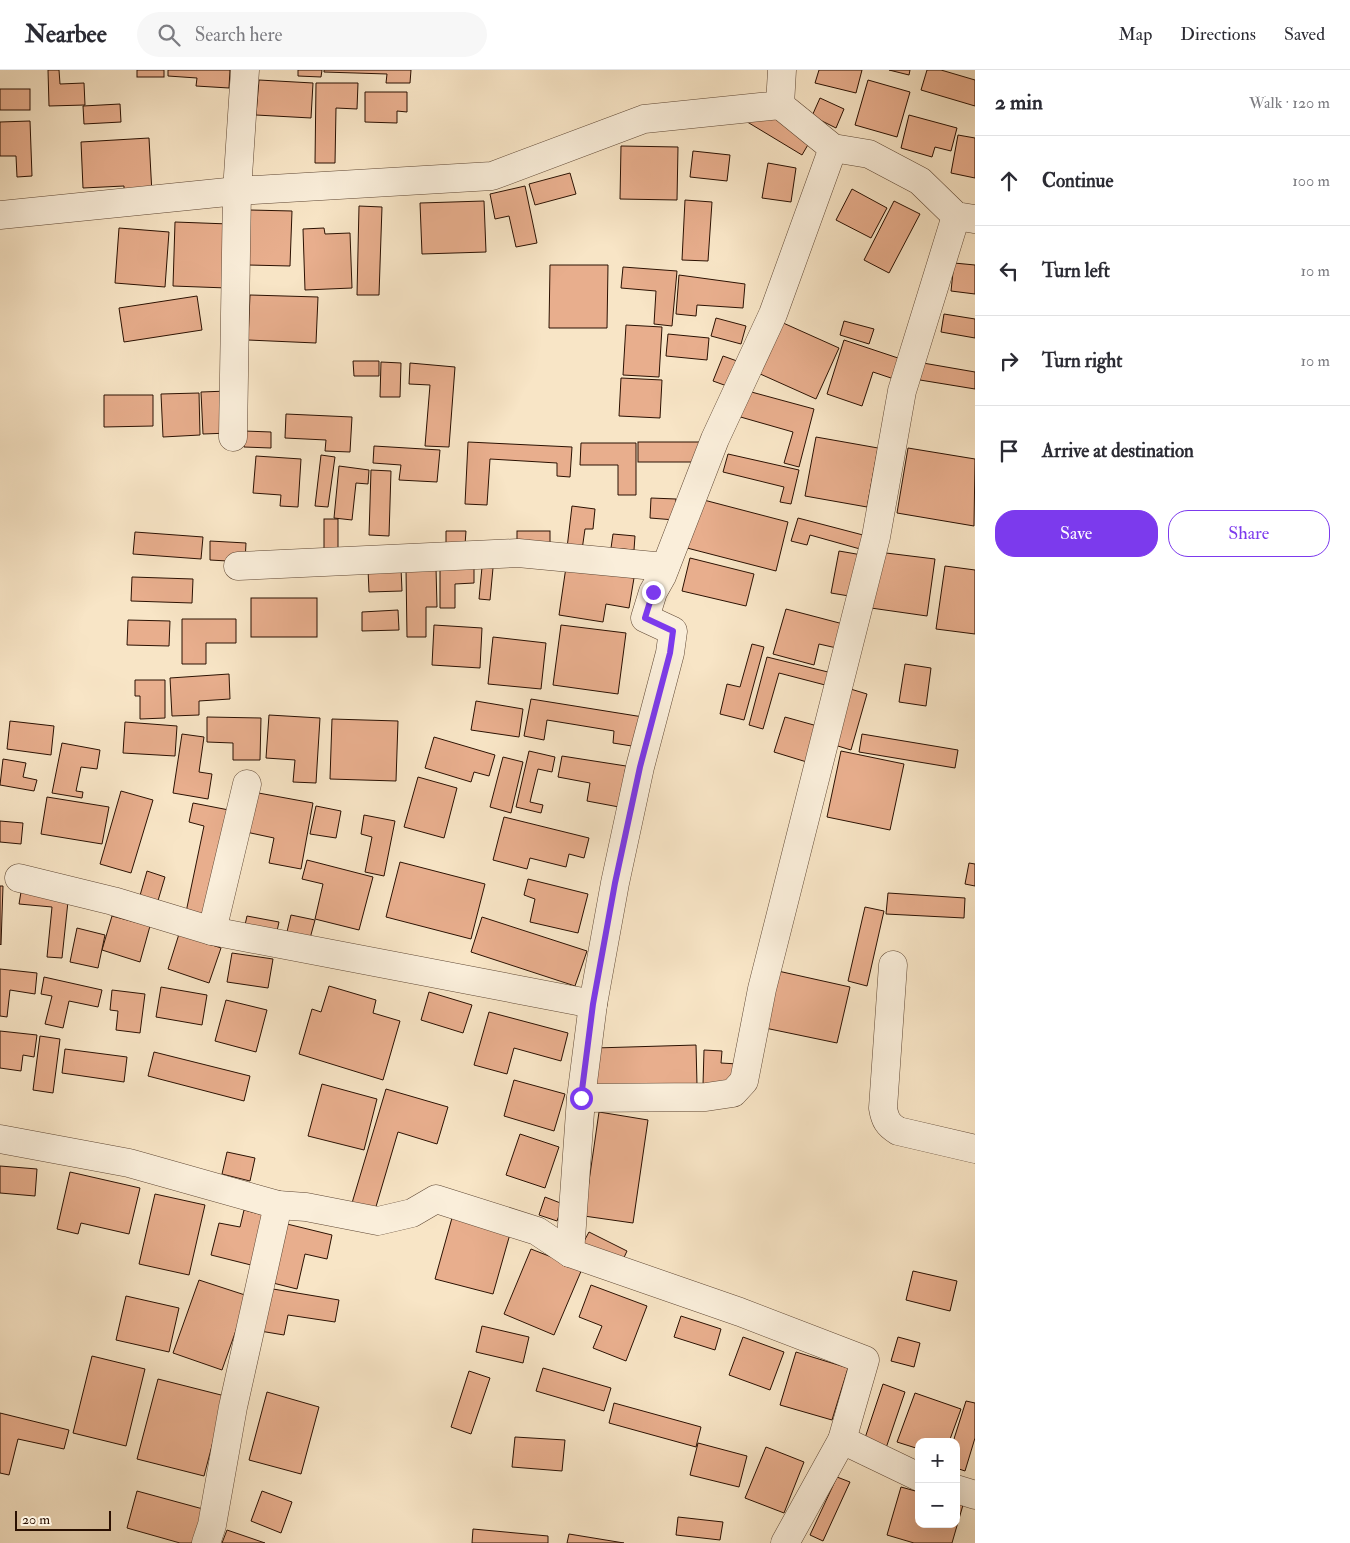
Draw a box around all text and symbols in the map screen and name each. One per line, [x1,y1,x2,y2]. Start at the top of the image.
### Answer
search box [137,12,487,57]
text: Nearbee [25,19,107,50]
icon: search [155,21,183,49]
text: Search here [195,23,282,47]
text: Map [1119,23,1152,46]
text: Directions [1180,23,1256,46]
text: Saved [1284,23,1325,46]
text: 2 min [995,89,1043,116]
text: Walk · 120 m [1249,93,1330,113]
icon: ahead [995,167,1023,195]
text: Continue [1042,169,1113,193]
text: 100 m [1292,171,1330,191]
icon: left [995,257,1023,285]
text: Turn left [1042,259,1110,283]
text: 10 m [1300,261,1330,281]
icon: right [995,347,1023,375]
text: Turn right [1042,349,1122,373]
text: 10 m [1300,351,1330,371]
icon: arrive [995,437,1023,465]
text: Arrive at destination [1042,439,1194,463]
button: Save [995,510,1158,557]
button: Share [1168,510,1330,557]
route end [642,581,665,604]
route start [570,1087,593,1110]
map controls [915,1438,960,1528]
button: + [915,1438,960,1483]
button: − [915,1483,960,1528]
scale bar [15,1508,111,1531]
text: 20 m [22,1511,50,1528]

